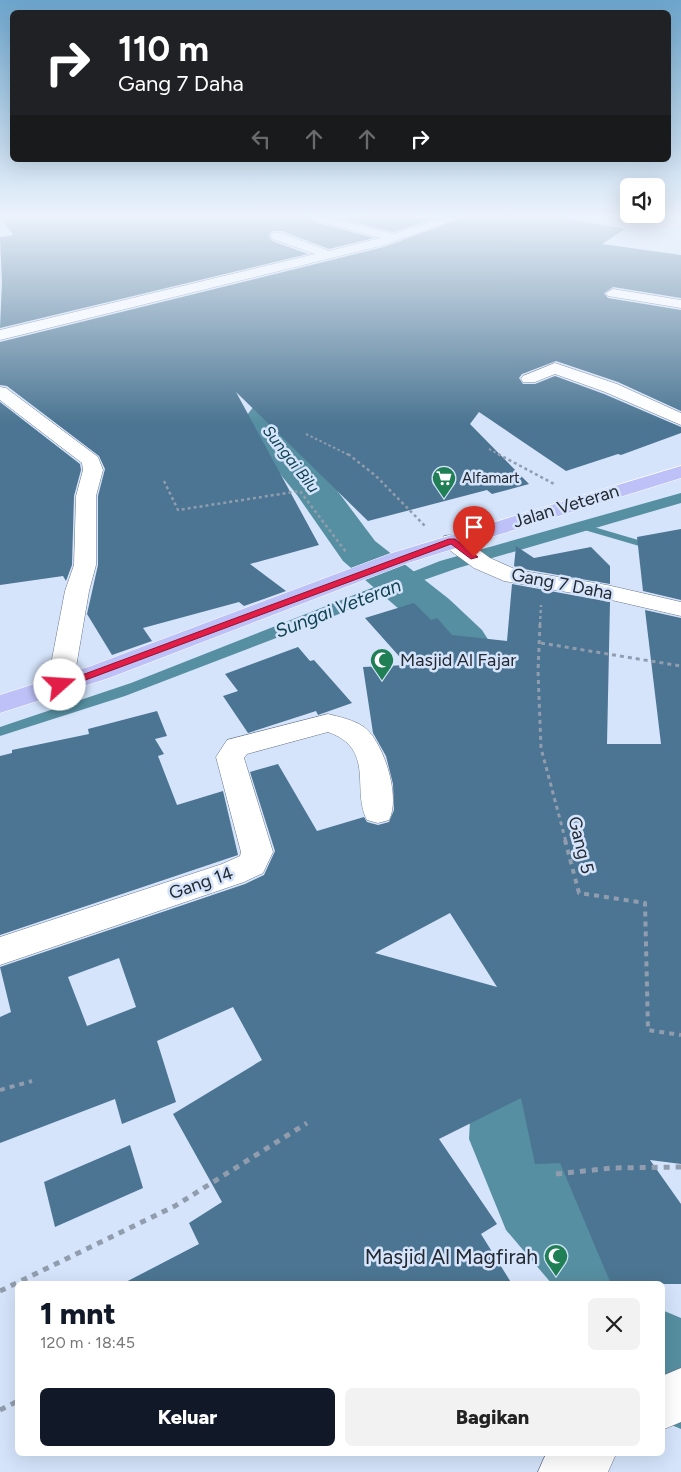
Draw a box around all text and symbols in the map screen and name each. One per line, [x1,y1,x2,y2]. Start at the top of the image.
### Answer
text: 110 m [118,28,209,70]
icon: right [35,30,100,95]
text: Gang 7 Daha [118,70,244,97]
icon: left [247,125,275,153]
icon: ahead [300,125,328,153]
icon: ahead [353,125,381,153]
icon: right [406,125,434,153]
map controls [620,178,665,223]
button: sound [620,178,665,223]
water label: Sungai Bilu [259,422,323,496]
supermarket icon: Alfamart [431,465,457,499]
place label: Alfamart [462,469,520,487]
street label: Jalan Veteran [510,479,622,533]
pin [453,506,495,557]
icon: arrive [460,513,488,541]
street label: Gang 7 Daha [509,563,615,605]
water label: Sungai Veteran [272,573,405,643]
mosque icon: Masjid Al Fajar [369,647,395,681]
place label: Masjid Al Fajar [400,649,516,671]
position arrow [33,658,85,710]
street label: Gang 5 [563,814,599,876]
street label: Gang 14 [166,862,236,904]
mosque icon: Masjid Al Magfirah [543,1243,569,1277]
place label: Masjid Al Magfirah [365,1244,538,1269]
text: 1 mnt [40,1295,116,1332]
button: close [588,1298,640,1350]
text: 120 m · 18:45 [40,1333,135,1352]
button: Keluar [40,1388,335,1446]
button: Bagikan [345,1388,640,1446]

